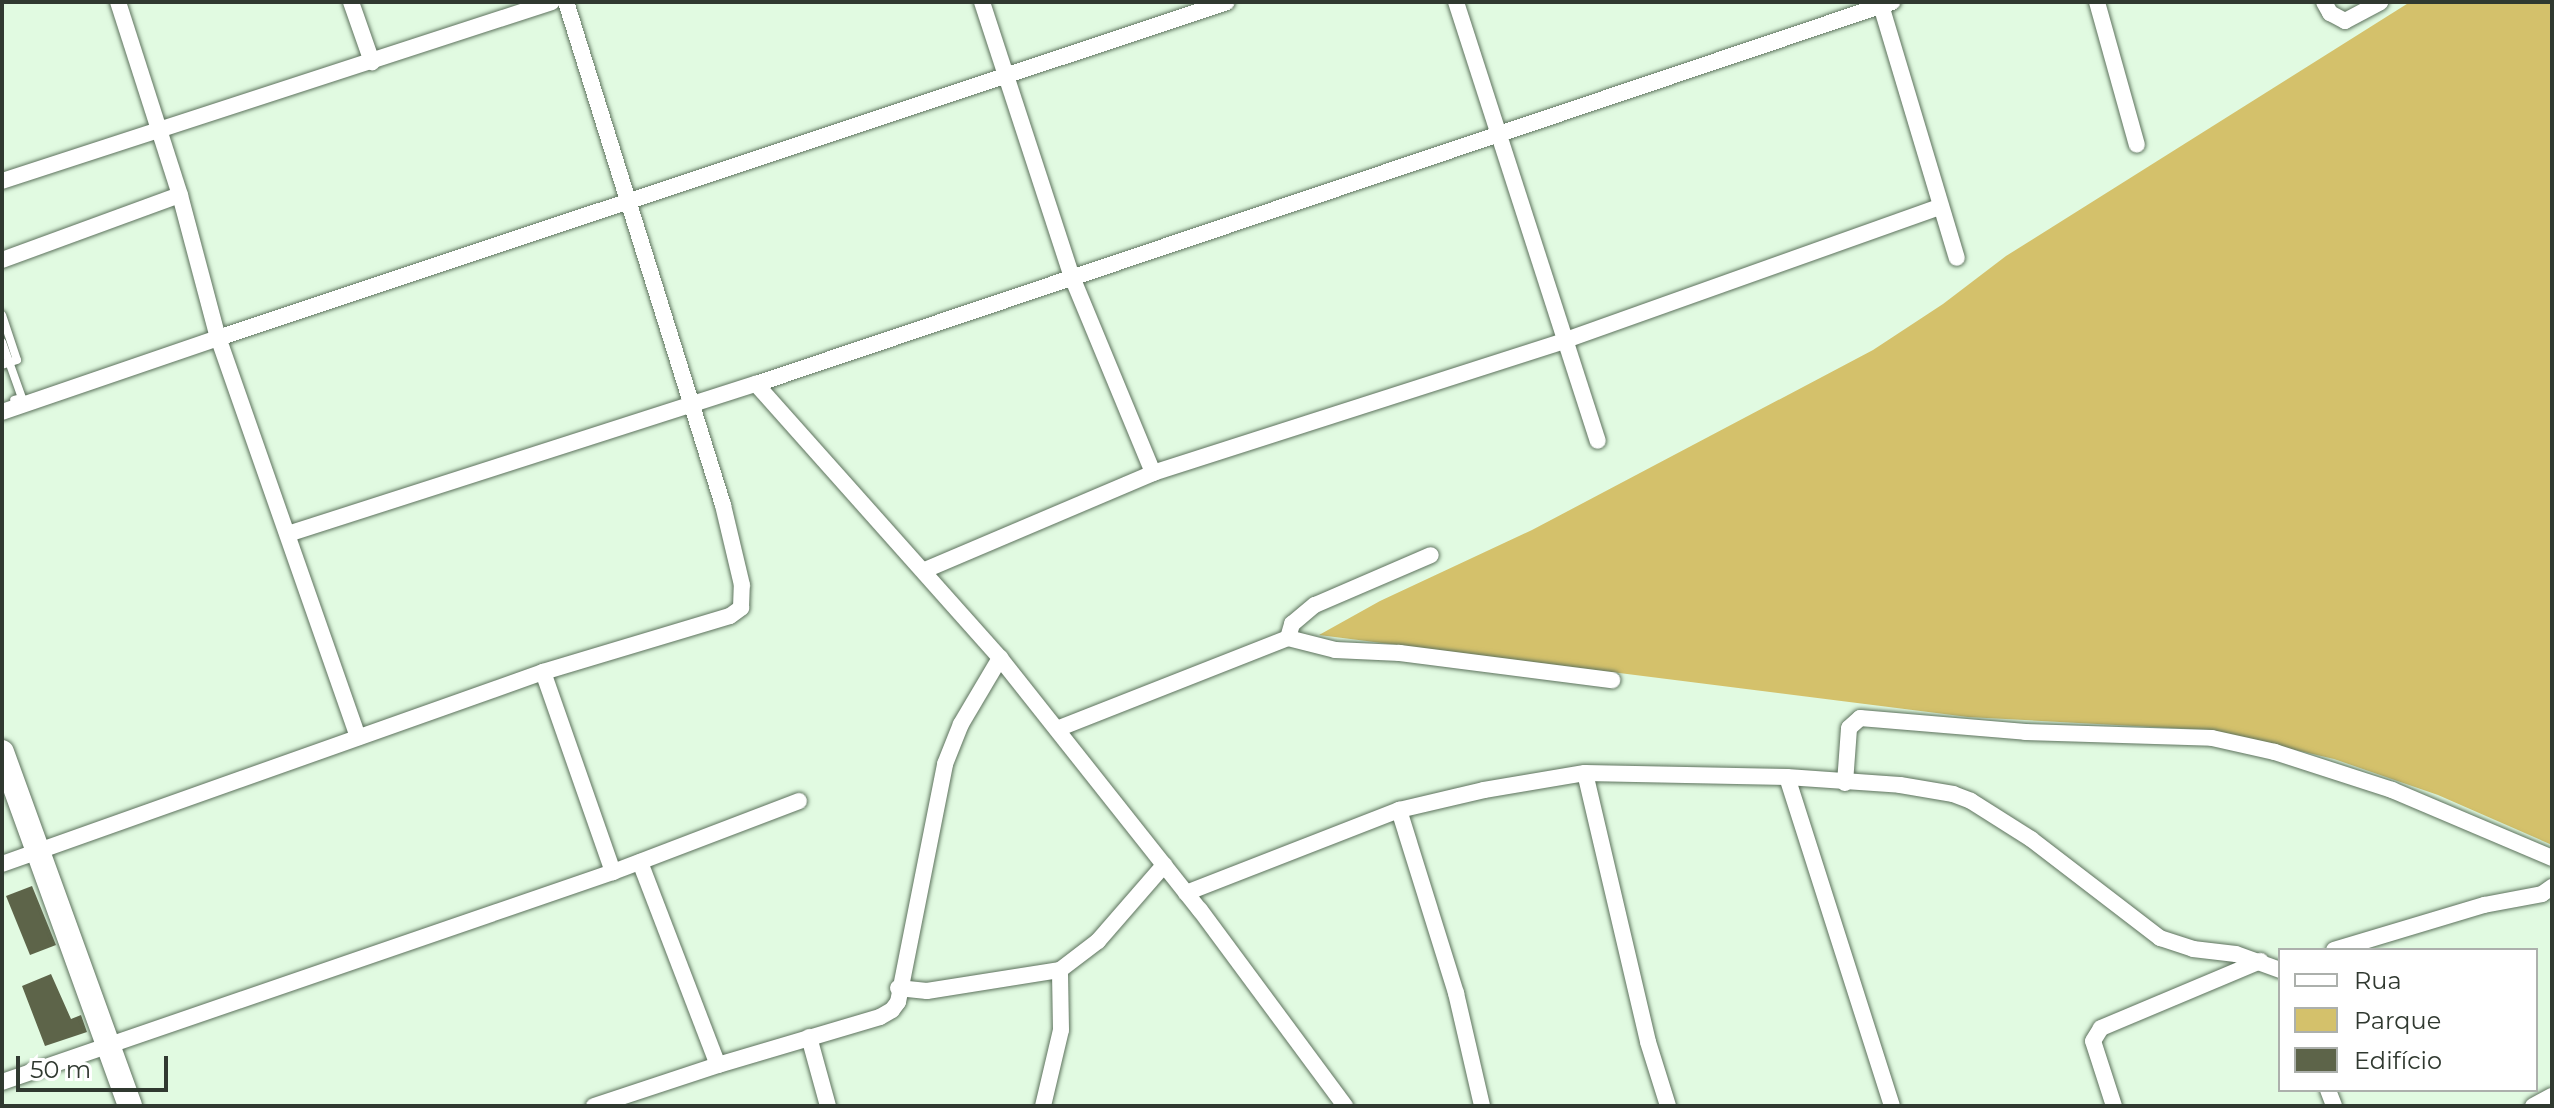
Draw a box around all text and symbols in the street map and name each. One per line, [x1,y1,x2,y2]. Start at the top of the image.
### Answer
legend [2278,948,2538,1092]
text: Rua [2354,966,2402,995]
text: Parque [2354,1006,2441,1035]
scale bar [20,1040,172,1090]
text: Edifício [2354,1046,2442,1075]
text: 50 m [30,1055,91,1084]

